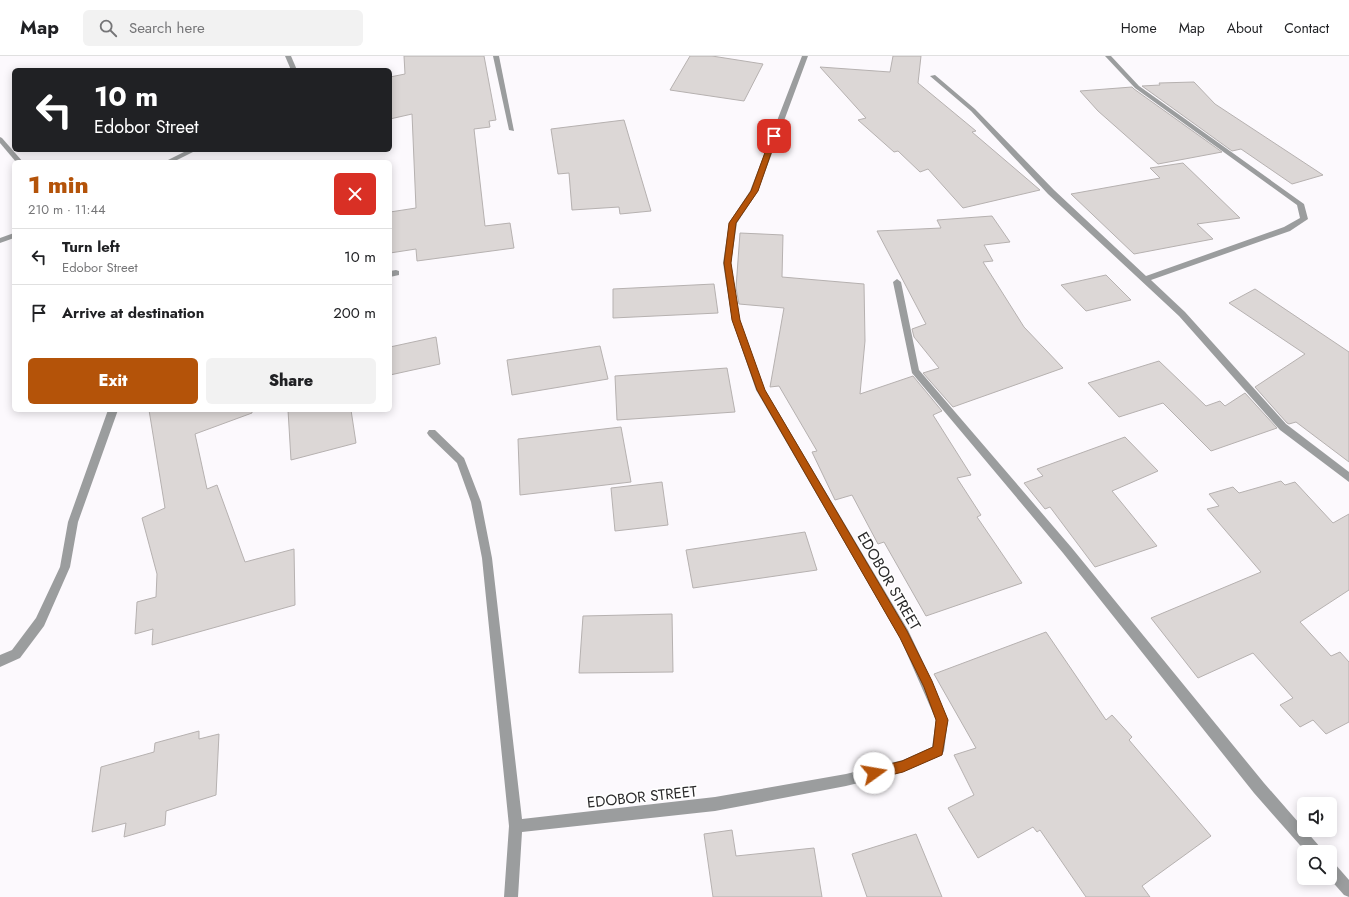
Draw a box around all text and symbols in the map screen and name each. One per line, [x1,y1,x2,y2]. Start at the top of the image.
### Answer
search box [83,10,363,46]
text: Map [20,14,59,41]
icon: search [97,17,119,39]
text: Search here [129,17,205,39]
text: Home [1121,18,1157,38]
text: Map [1179,18,1205,38]
text: About [1227,18,1262,38]
text: Contact [1284,18,1329,38]
text: 10 m [94,76,158,117]
icon: left [28,84,80,136]
text: Edobor Street [94,114,199,140]
pin [757,119,791,153]
icon: arrive [763,125,785,147]
text: 1 min [28,167,89,202]
button: close [334,173,376,215]
text: 210 m · 11:44 [28,200,106,219]
text: Turn left [62,236,120,258]
icon: left [28,246,50,268]
text: 10 m [344,246,376,268]
text: Edobor Street [62,258,138,277]
icon: arrive [28,302,50,324]
text: Arrive at destination [62,302,204,324]
text: 200 m [333,302,376,324]
button: Exit [28,358,198,404]
button: Share [206,358,376,404]
street label: EDOBOR STREET [852,528,926,634]
position arrow [853,752,895,794]
street label: EDOBOR STREET [586,780,698,814]
map controls [1297,797,1337,885]
button: sound [1297,797,1337,837]
button: search [1297,845,1337,885]

